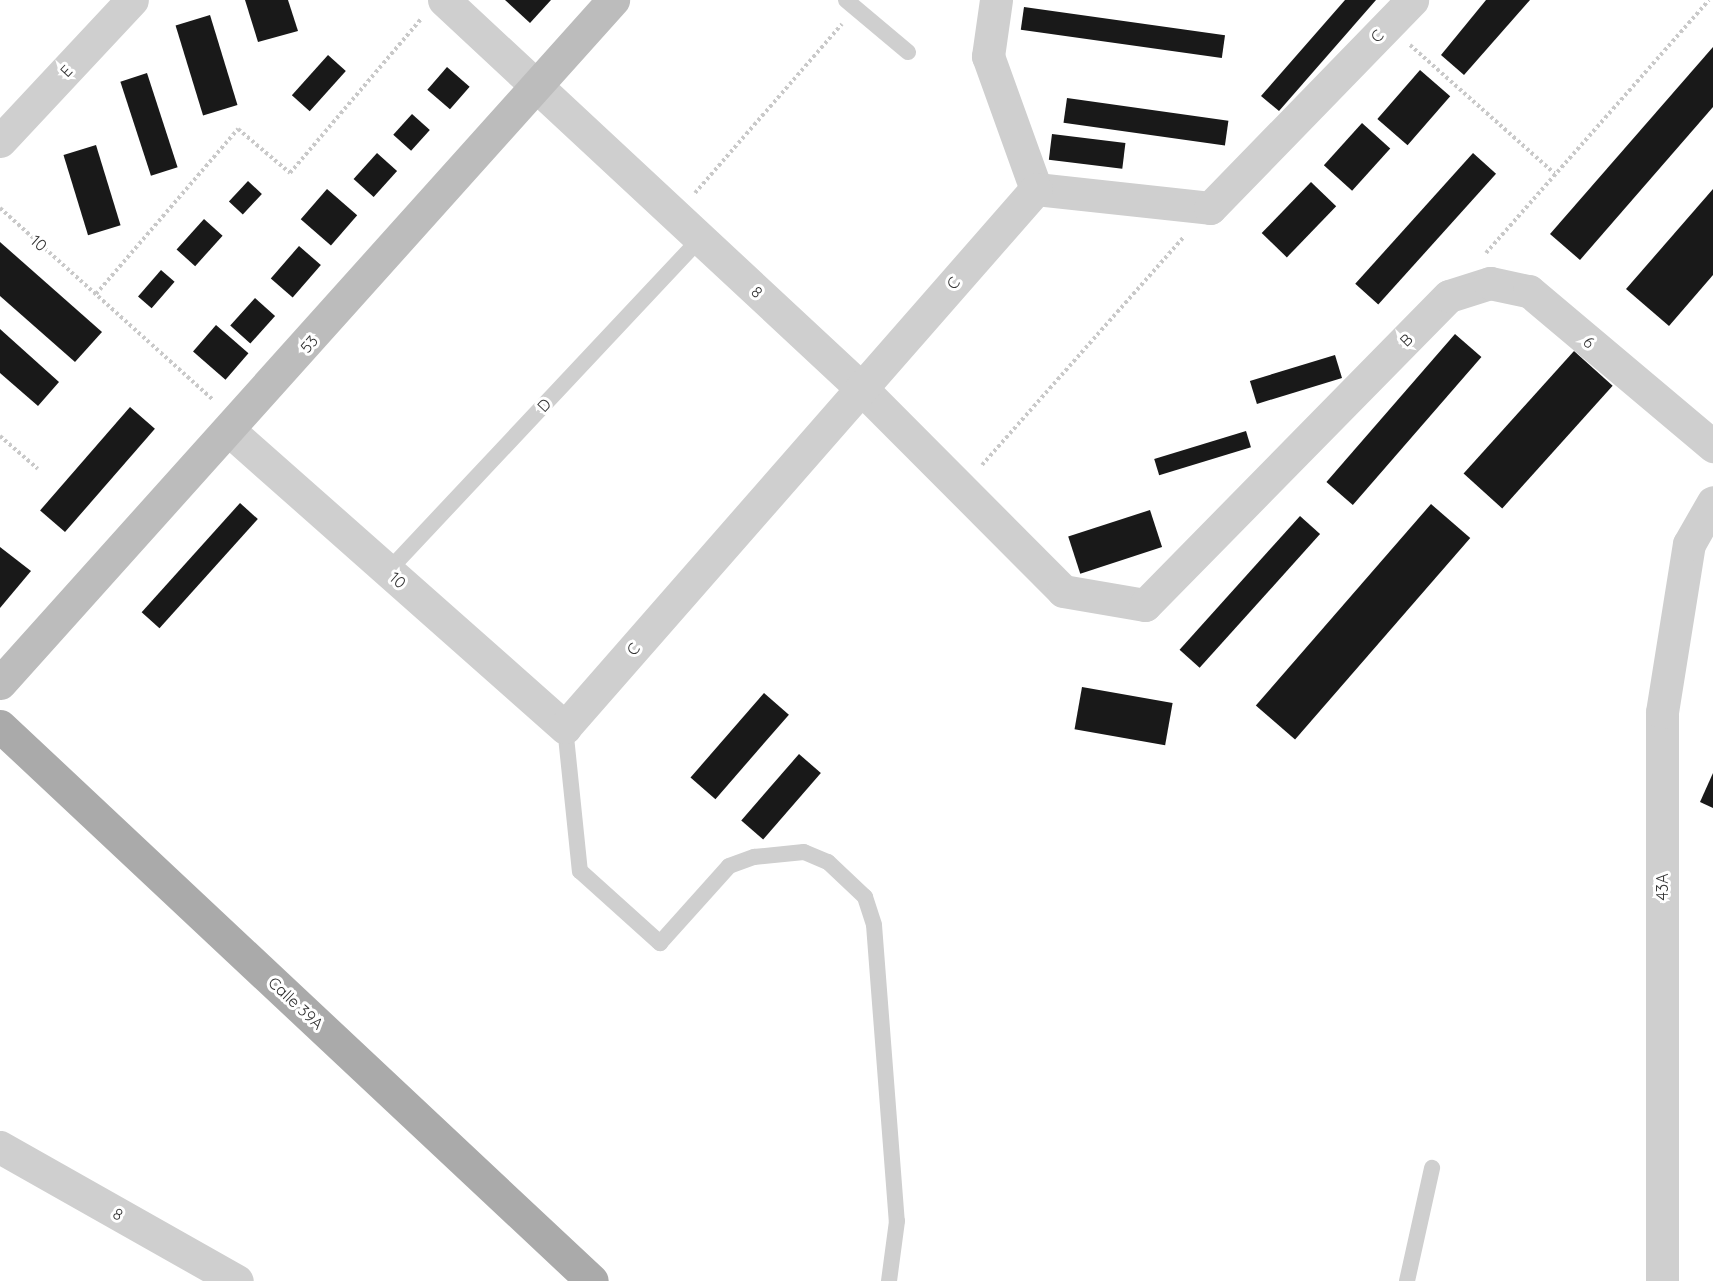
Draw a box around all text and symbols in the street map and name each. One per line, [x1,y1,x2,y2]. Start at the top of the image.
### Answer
street label: C [1366,26,1388,46]
street label: E [56,61,76,81]
street label: 10 [27,231,51,255]
street label: C [942,273,964,293]
street label: 8 [747,282,767,302]
street label: B [1396,330,1416,350]
street label: 53 [296,331,322,357]
street label: 6 [1580,332,1598,352]
street label: D [533,394,555,416]
street label: 10 [386,568,410,592]
street label: C [622,639,644,659]
street label: 43A [1652,873,1672,901]
street label: Calle 39A [264,973,328,1033]
street label: 8 [110,1204,126,1224]

